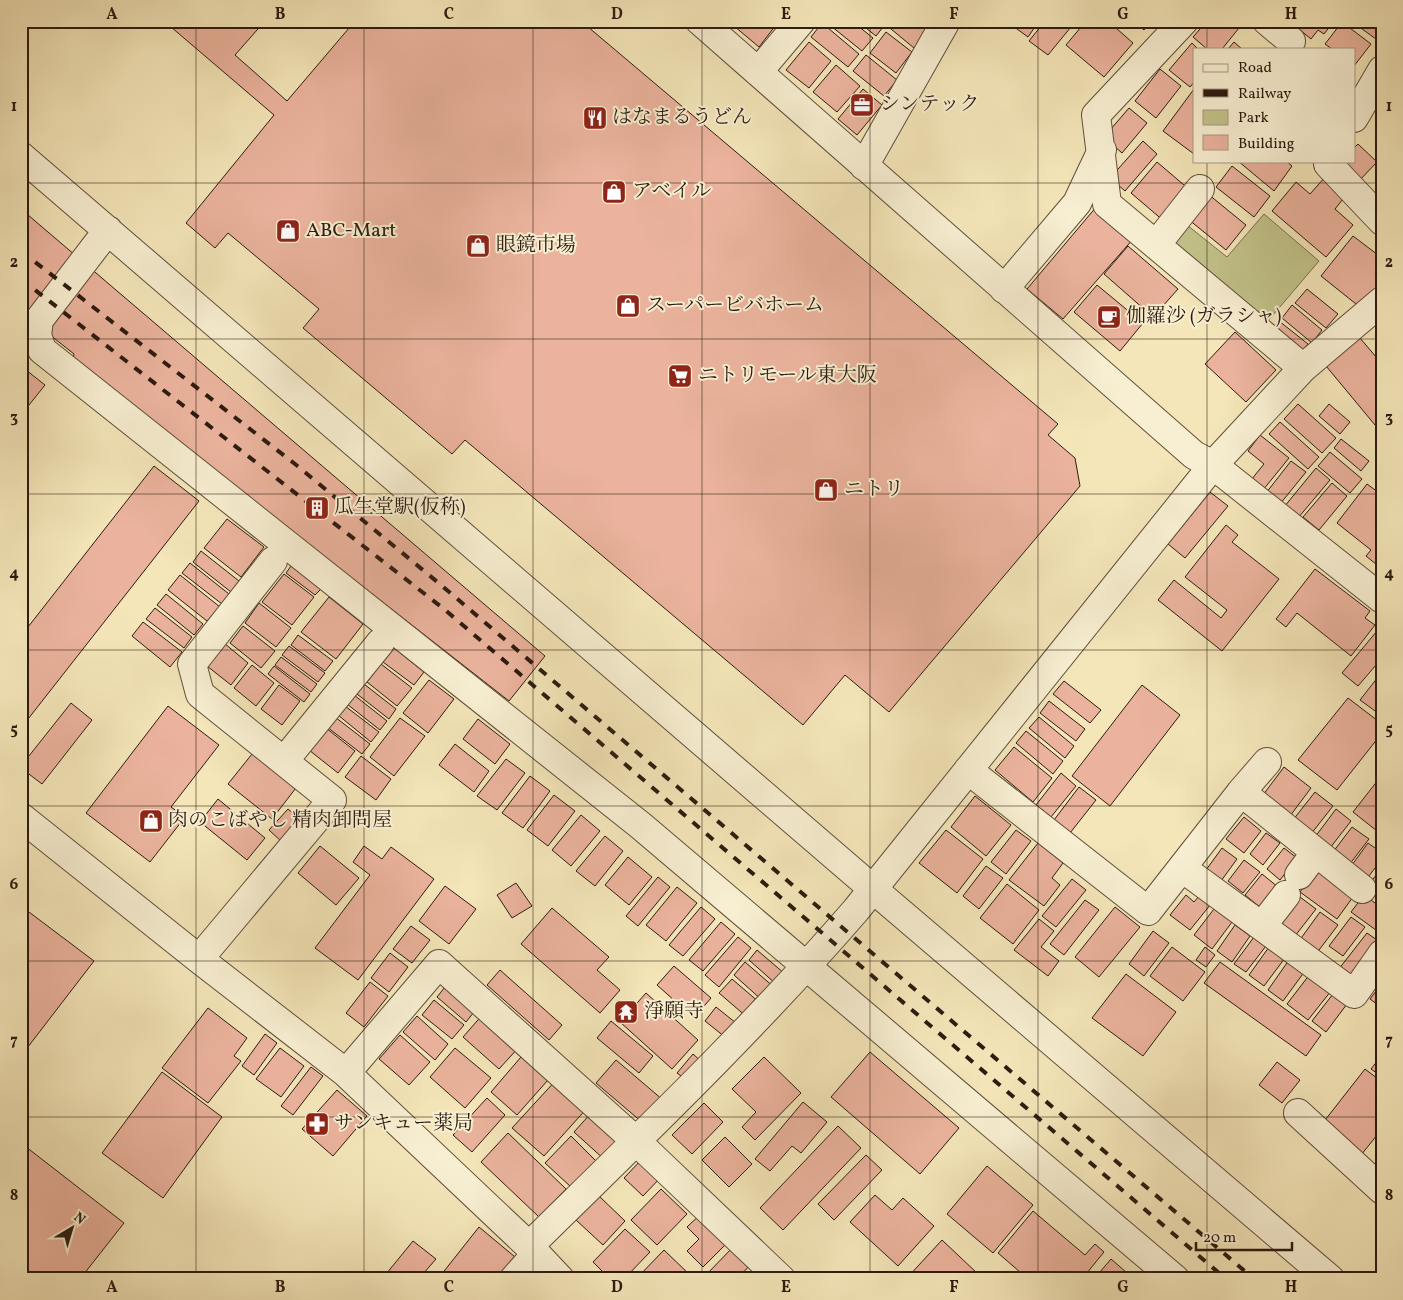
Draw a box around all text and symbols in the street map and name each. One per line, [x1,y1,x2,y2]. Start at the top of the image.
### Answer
text: A [106,4,118,26]
text: B [275,4,286,26]
text: C [444,4,454,26]
text: D [611,4,623,26]
text: E [781,4,791,26]
text: F [949,4,959,26]
text: G [1117,4,1129,26]
text: H [1285,4,1297,26]
legend [1193,48,1356,162]
text: Road [1238,58,1272,79]
text: Railway [1238,84,1291,105]
place label: シンテック [880,91,980,119]
office icon: シンテック [849,92,875,118]
text: 1 [11,96,17,118]
text: 1 [1386,96,1392,118]
place label: はなまるうどん [612,104,752,132]
restaurant icon: はなまるうどん [582,105,608,131]
text: Park [1238,108,1269,129]
text: Building [1238,134,1295,155]
place label: アベイル [632,178,711,206]
shop icon: アベイル [601,179,627,205]
place label: ABC-Mart [306,217,396,245]
shop icon: ABC-Mart [275,218,301,244]
place label: 眼鏡市場 [496,232,576,260]
shop icon: 眼鏡市場 [465,233,491,259]
text: 2 [10,252,18,274]
text: 2 [1385,252,1393,274]
place label: スーパービバホーム [646,292,824,320]
shop icon: スーパービバホーム [615,293,641,319]
place label: 伽羅沙 (ガラシャ) [1126,303,1281,331]
cafe icon: 伽羅沙 (ガラシャ) [1096,304,1122,330]
place label: ニトリモール東大阪 [698,362,877,390]
supermarket icon: ニトリモール東大阪 [667,363,693,389]
text: 3 [10,407,18,429]
text: 3 [1385,407,1393,429]
place label: ニトリ [844,476,904,504]
shop icon: ニトリ [813,477,839,503]
place label: 瓜生堂駅(仮称) [334,494,466,522]
building icon: 瓜生堂駅(仮称) [304,495,330,521]
text: 4 [9,563,19,585]
text: 4 [1384,563,1394,585]
text: 5 [10,719,18,741]
text: 5 [1385,719,1393,741]
place label: 肉のこばやし 精肉卸問屋 [168,807,392,835]
shop icon: 肉のこばやし 精肉卸問屋 [138,808,164,834]
text: 6 [10,874,19,896]
text: 6 [1385,874,1394,896]
place label: 淨願寺 [644,998,704,1026]
temple icon: 淨願寺 [613,999,639,1025]
text: 7 [10,1030,18,1052]
text: 7 [1385,1030,1393,1052]
place label: サンキュー薬局 [334,1110,473,1138]
pharmacy icon: サンキュー薬局 [304,1111,330,1137]
text: 8 [10,1185,18,1207]
text: 8 [1385,1185,1393,1207]
north arrow [48,1202,98,1252]
text: N [69,1208,89,1230]
scale bar [1196,1220,1292,1252]
text: 20 m [1203,1228,1236,1249]
text: A [106,1277,118,1299]
text: B [275,1277,286,1299]
text: C [444,1277,454,1299]
text: D [611,1277,623,1299]
text: E [781,1277,791,1299]
text: F [949,1277,959,1299]
text: G [1117,1277,1129,1299]
text: H [1285,1277,1297,1299]

